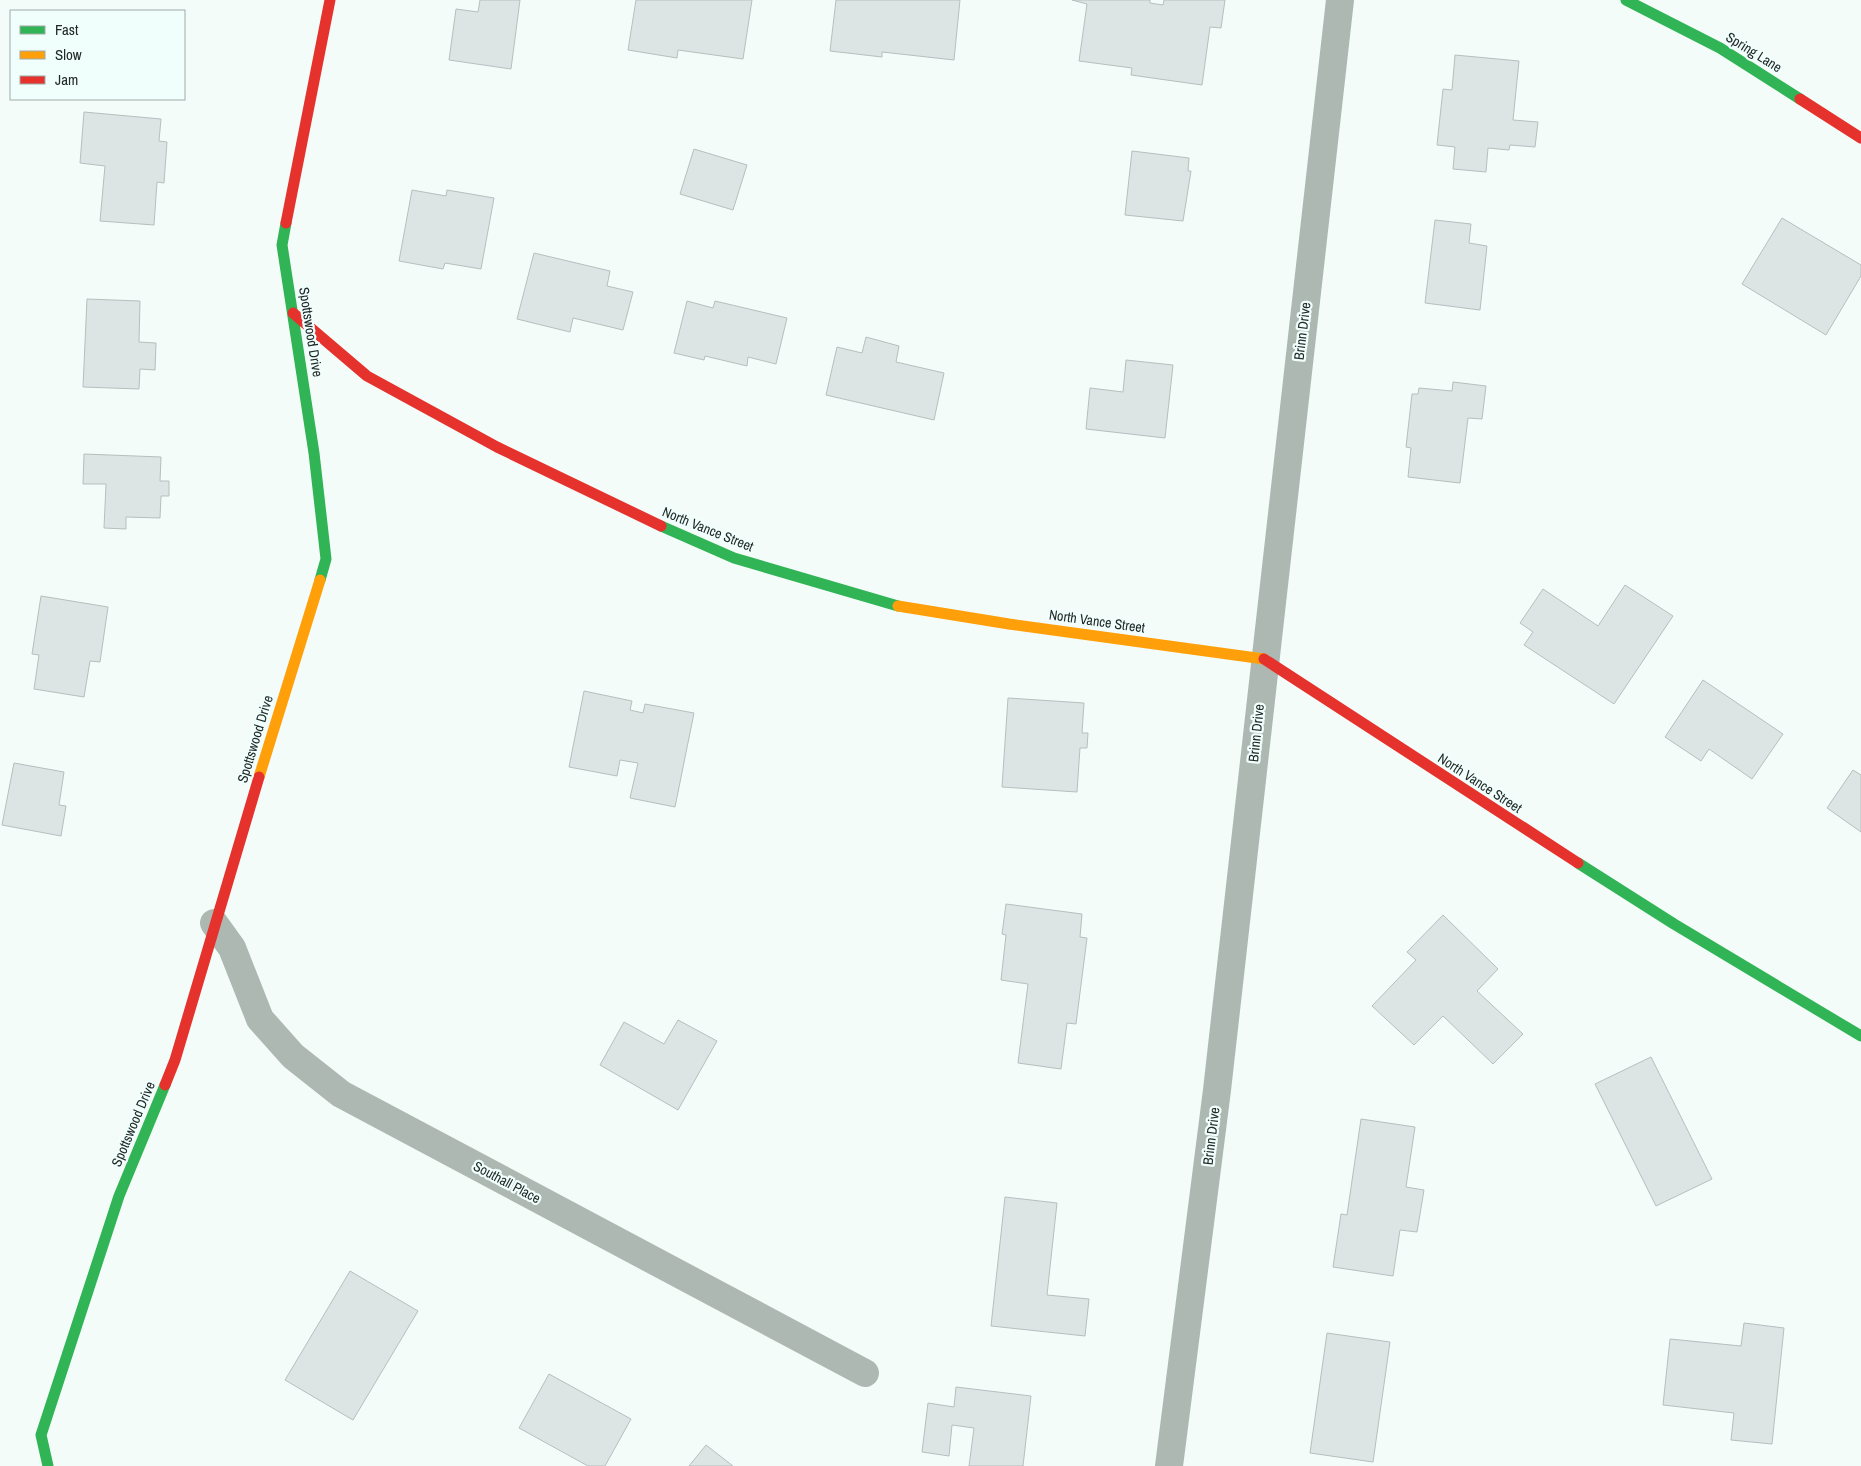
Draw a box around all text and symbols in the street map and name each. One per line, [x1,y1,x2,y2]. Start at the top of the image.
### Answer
legend [10,10,185,100]
text: Fast [55,19,79,40]
street label: Spring Lane [1723,28,1785,76]
text: Slow [55,44,82,65]
text: Jam [55,69,78,90]
street label: Spottswood Drive [295,286,327,378]
street label: Brinn Drive [1290,301,1314,361]
street label: North Vance Street [660,503,756,555]
street label: North Vance Street [1048,605,1146,637]
street label: Spottswood Drive [233,693,277,785]
street label: Brinn Drive [1244,703,1268,763]
street label: North Vance Street [1435,749,1525,817]
street label: Spottswood Drive [107,1079,159,1169]
street label: Brinn Drive [1199,1106,1223,1166]
street label: Southall Place [470,1157,544,1207]

